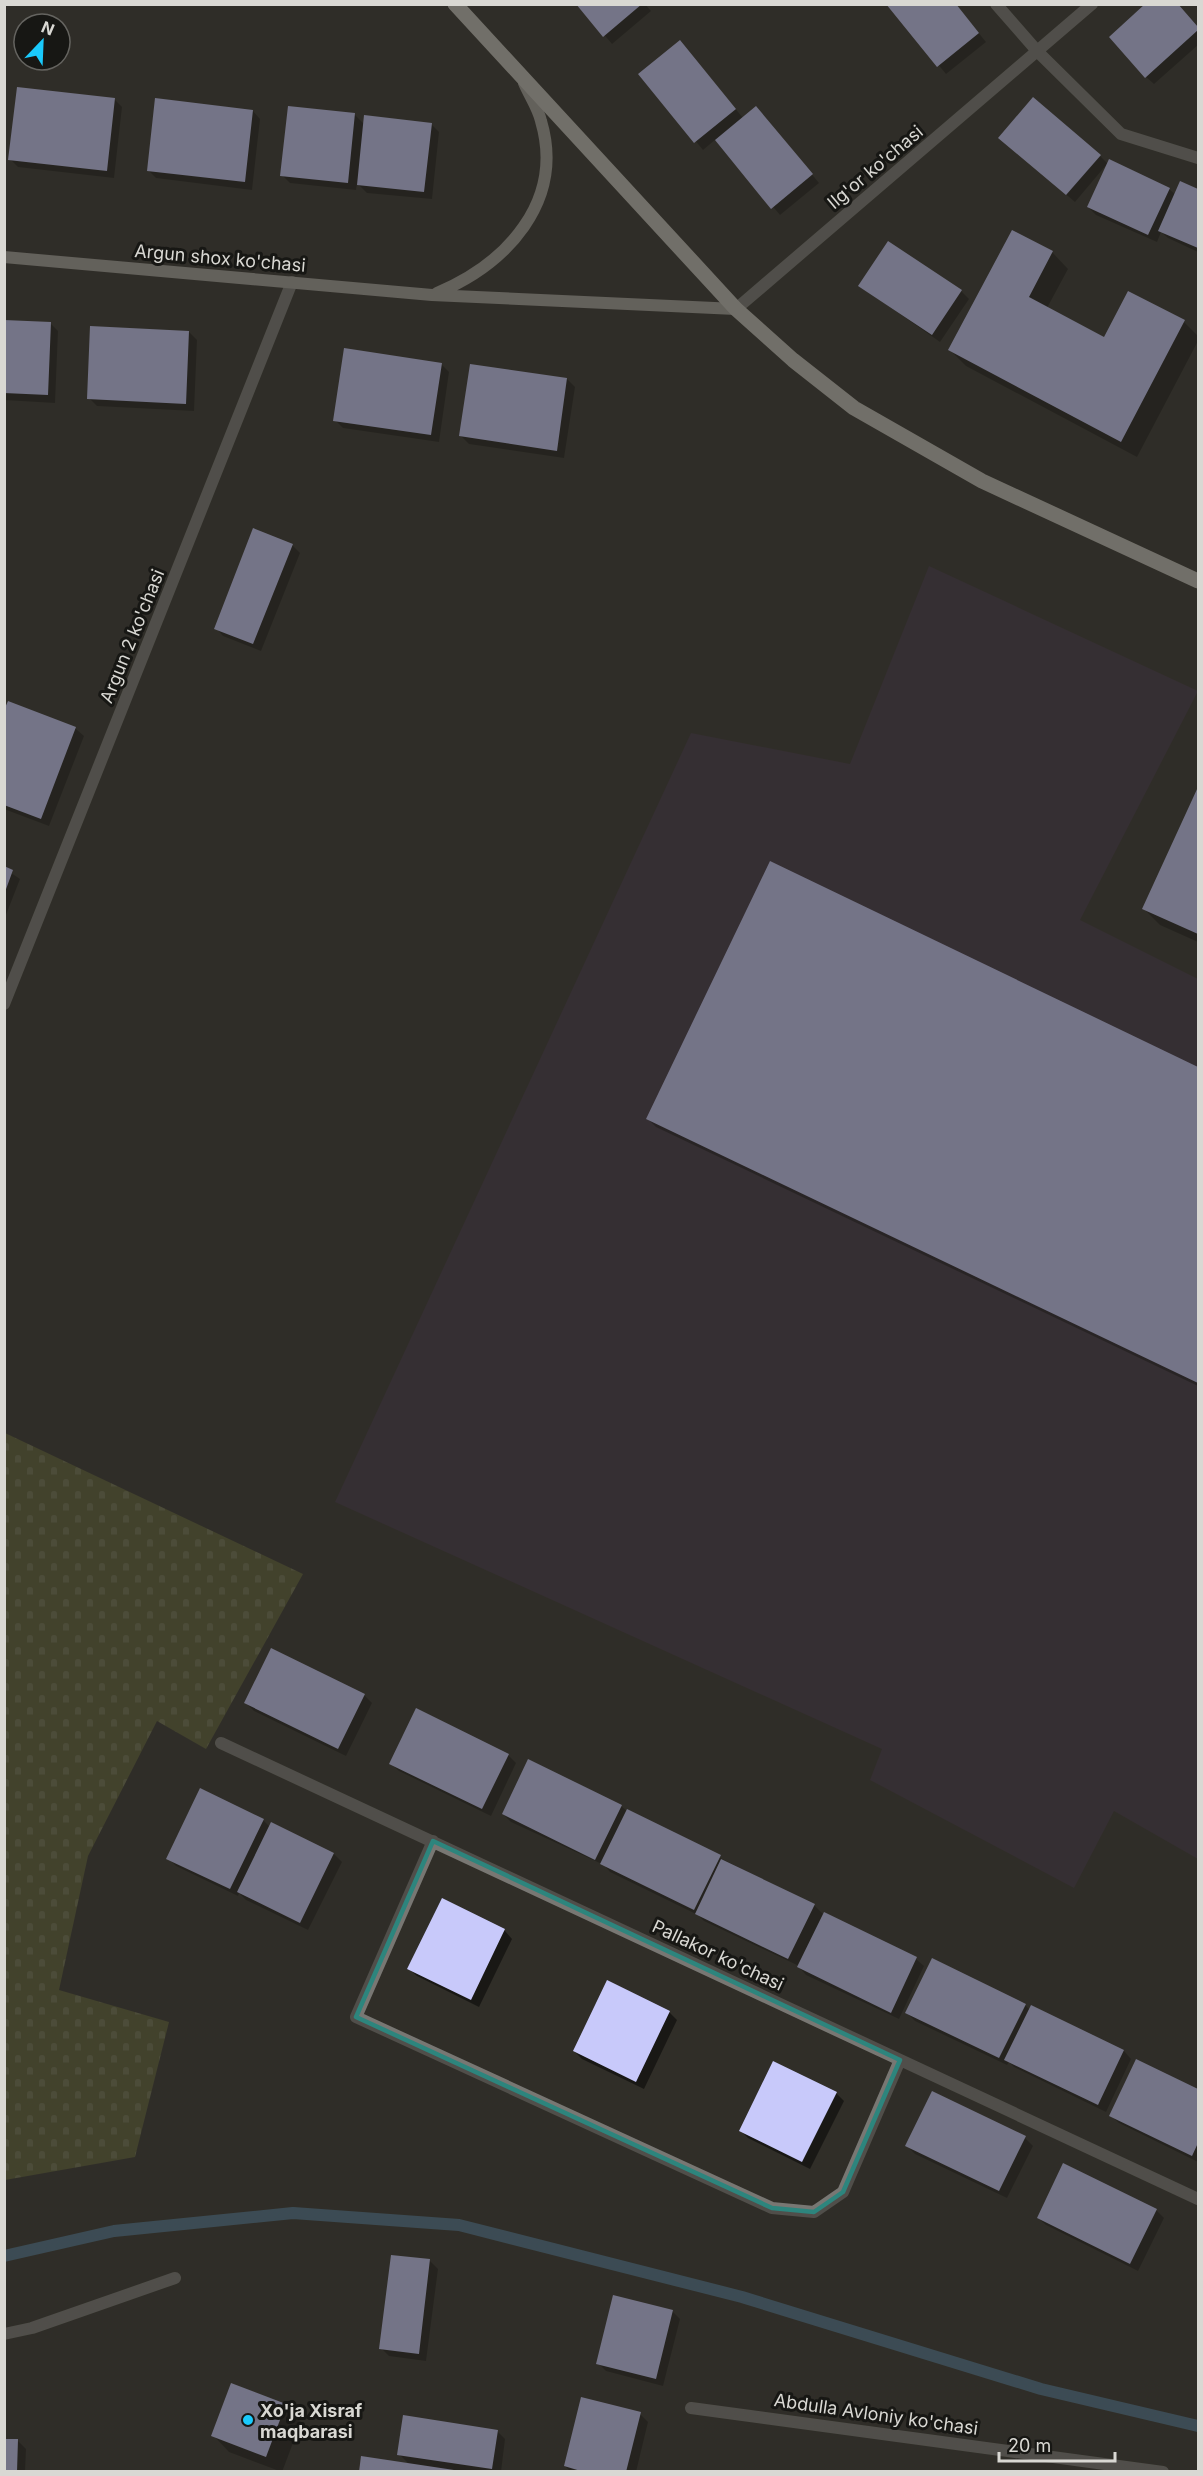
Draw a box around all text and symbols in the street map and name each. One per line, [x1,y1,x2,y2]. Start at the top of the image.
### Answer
north arrow [12,12,72,72]
text: N [38,17,57,40]
street label: Ilg'or ko'chasi [823,121,927,213]
street label: Argun shox ko'chasi [134,240,306,276]
street label: Argun 2 ko'chasi [96,566,168,706]
street label: Pallakor ko'chasi [649,1915,787,1995]
street label: Abdulla Avloniy ko'chasi [773,2389,979,2439]
place label: Xo'ja Xisraf maqbarasi [260,2400,362,2442]
marker: Xo'ja Xisraf maqbarasi [241,2413,255,2427]
scale bar [999,2425,1114,2463]
text: 20 m [1008,2435,1051,2456]

